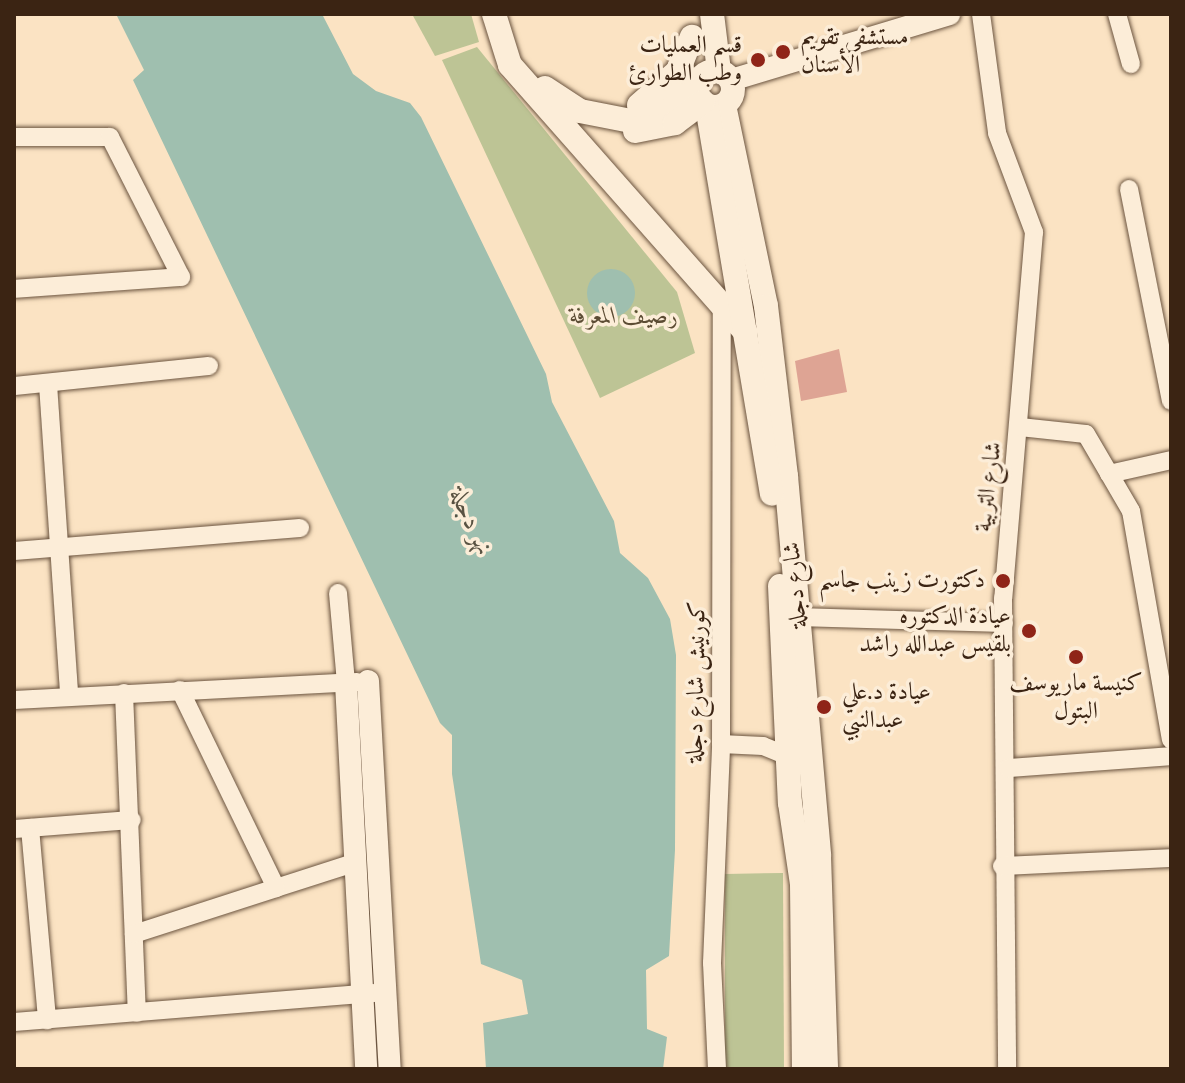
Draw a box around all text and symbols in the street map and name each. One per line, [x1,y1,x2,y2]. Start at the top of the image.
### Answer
place label: مستشفى تقويم الأسنان [801,24,909,80]
place label: قسم العمليات وطب الطوارئ [628,32,742,88]
marker: مستشفى تقويم الأسنان [772,41,794,63]
marker: قسم العمليات وطب الطوارئ [749,51,767,69]
park label: رصيف المعرفة [570,303,678,331]
street label: شارع التربية [969,440,1009,534]
water label: نهر دجلة [442,483,500,561]
street label: شارع دجلة [778,541,814,629]
place label: دكتورت زينب جاسم [819,567,985,595]
marker: دكتورت زينب جاسم [992,570,1014,592]
street label: كورنيش شارع دجلة [681,601,713,763]
place label: عيادة الدكتوره بلقيس عبدالله راشد [859,603,1011,659]
marker: عيادة الدكتوره بلقيس عبدالله راشد [1018,620,1040,642]
marker: كنيسة ماريوسف البتول [1067,648,1085,666]
place label: كنيسة ماريوسف البتول [1009,670,1143,726]
place label: عيادة د.علي عبدالنبي [842,679,931,735]
marker: عيادة د.علي عبدالنبي [813,696,835,718]

